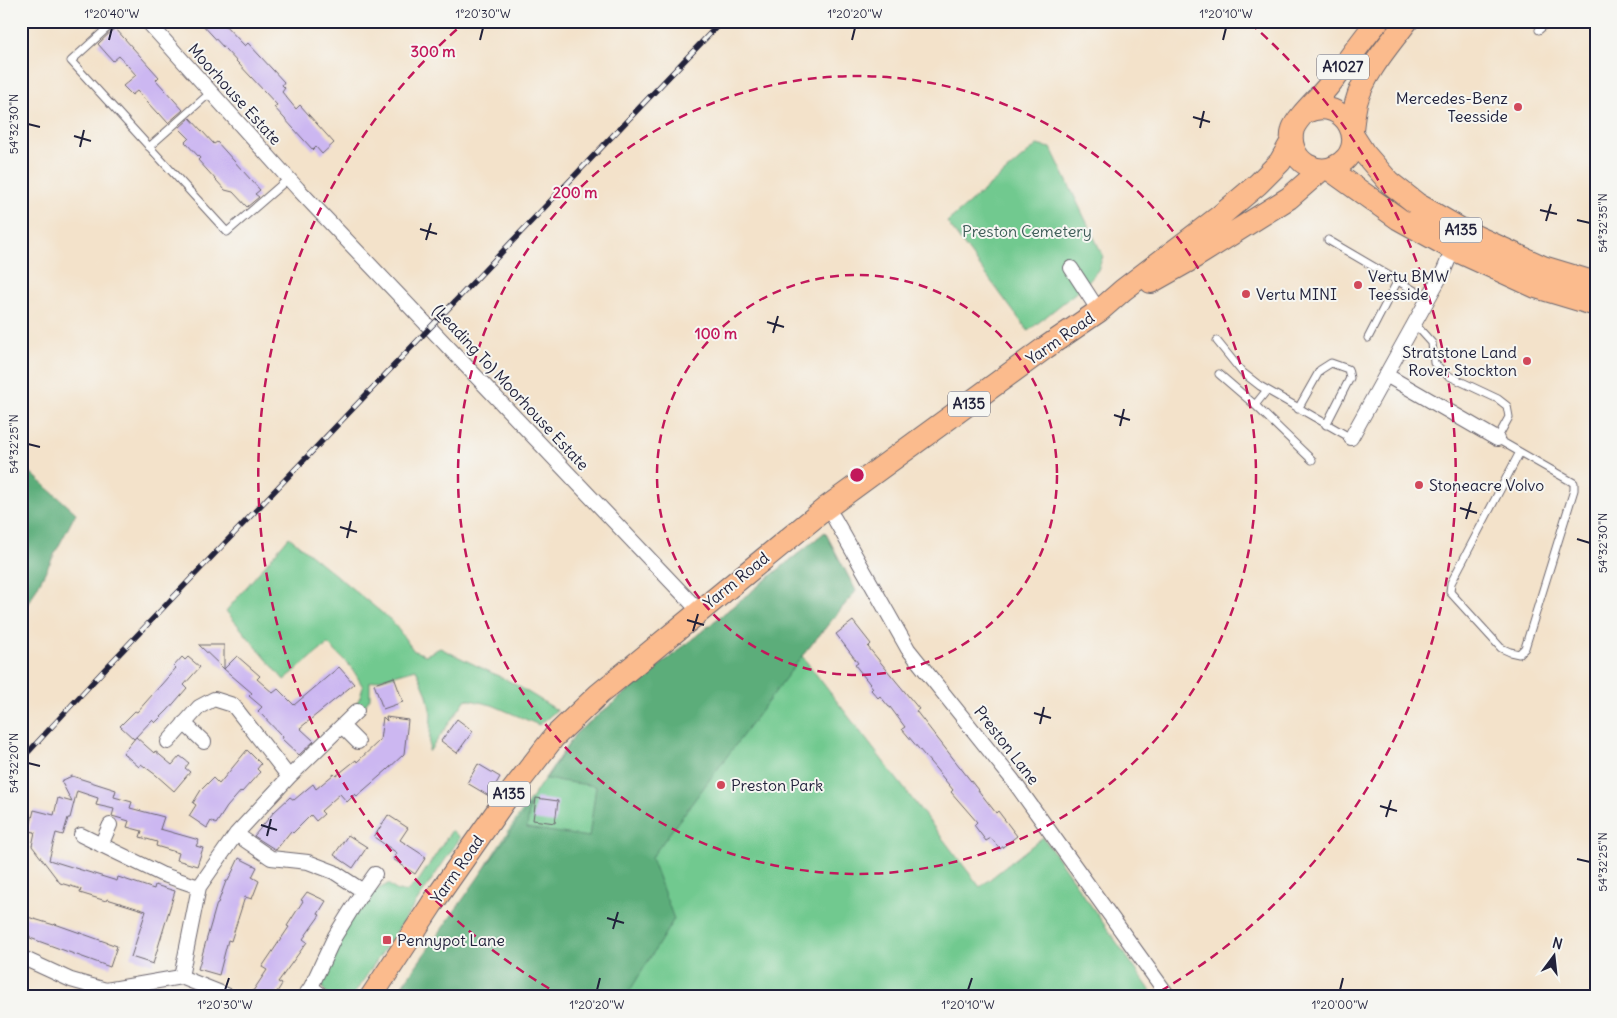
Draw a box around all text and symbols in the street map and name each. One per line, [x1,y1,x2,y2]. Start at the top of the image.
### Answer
text: 1°20'40"W [84,6,140,21]
text: 1°20'30"W [455,6,511,21]
text: 1°20'20"W [827,6,883,21]
text: 1°20'10"W [1199,6,1253,21]
street label: Moorhouse Estate [184,39,286,149]
text: 300 m [411,42,456,61]
road number: A1027 [1317,54,1369,80]
place label: Mercedes-Benz Teesside [1396,88,1508,126]
text: 54°32'30"N [6,94,21,154]
marker: Mercedes-Benz Teesside [1512,101,1524,113]
text: 200 m [553,183,597,202]
text: 54°32'35"N [1595,193,1610,253]
road number: A135 [1440,218,1482,242]
park label: Preston Cemetery [962,221,1092,241]
place label: Vertu BMW Teesside [1368,266,1450,304]
marker: Vertu BMW Teesside [1352,279,1364,291]
place label: Vertu MINI [1256,284,1337,304]
marker: Vertu MINI [1240,288,1252,300]
street label: (Leading To) Moorhouse Estate [429,300,593,474]
street label: Yarm Road [1022,307,1098,369]
text: 100 m [695,324,737,343]
place label: Stratstone Land Rover Stockton [1402,342,1517,380]
marker: Stratstone Land Rover Stockton [1521,355,1533,367]
road number: A135 [948,392,990,416]
text: 54°32'25"N [6,414,21,474]
centre of rings [848,466,866,484]
place label: Stoneacre Volvo [1429,475,1544,495]
marker: Stoneacre Volvo [1413,479,1425,491]
text: 54°32'30"N [1595,513,1610,573]
street label: Yarm Road [699,547,773,613]
street label: Preston Lane [970,702,1044,788]
text: 54°32'20"N [6,733,21,793]
place label: Preston Park [731,775,823,795]
marker: Preston Park [715,779,727,791]
road number: A135 [488,782,530,806]
street label: Yarm Road [426,831,488,907]
text: 54°32'25"N [1595,832,1610,892]
place label: Pennypot Lane [397,930,505,950]
north arrow [1530,930,1580,980]
text: N [1550,933,1564,953]
marker: Pennypot Lane [381,934,393,946]
text: 1°20'30"W [197,997,253,1012]
text: 1°20'20"W [569,997,625,1012]
text: 1°20'10"W [941,997,995,1012]
text: 1°20'00"W [1312,997,1368,1012]

